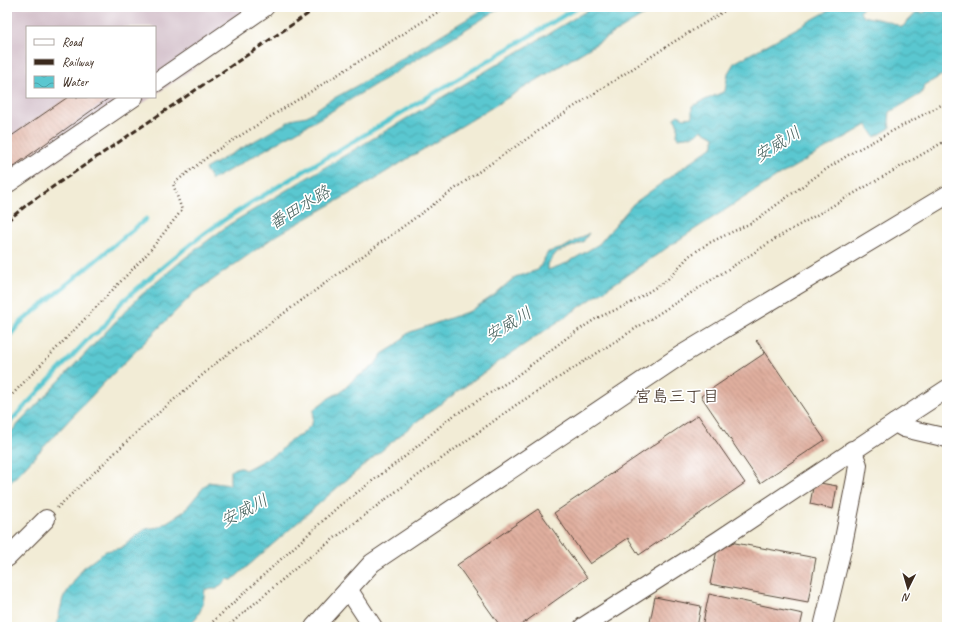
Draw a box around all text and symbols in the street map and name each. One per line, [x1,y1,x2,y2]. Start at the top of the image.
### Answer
legend [26,26,156,98]
text: Road [62,34,84,50]
text: Railway [62,54,94,70]
text: Water [62,74,90,90]
water label: 安威川 [750,122,804,167]
water label: 番田水路 [265,180,335,234]
water label: 安威川 [481,302,536,347]
district label: 宮島三丁目 [635,386,720,407]
water label: 安威川 [217,490,272,531]
north arrow [888,568,928,608]
text: N [901,591,911,605]

